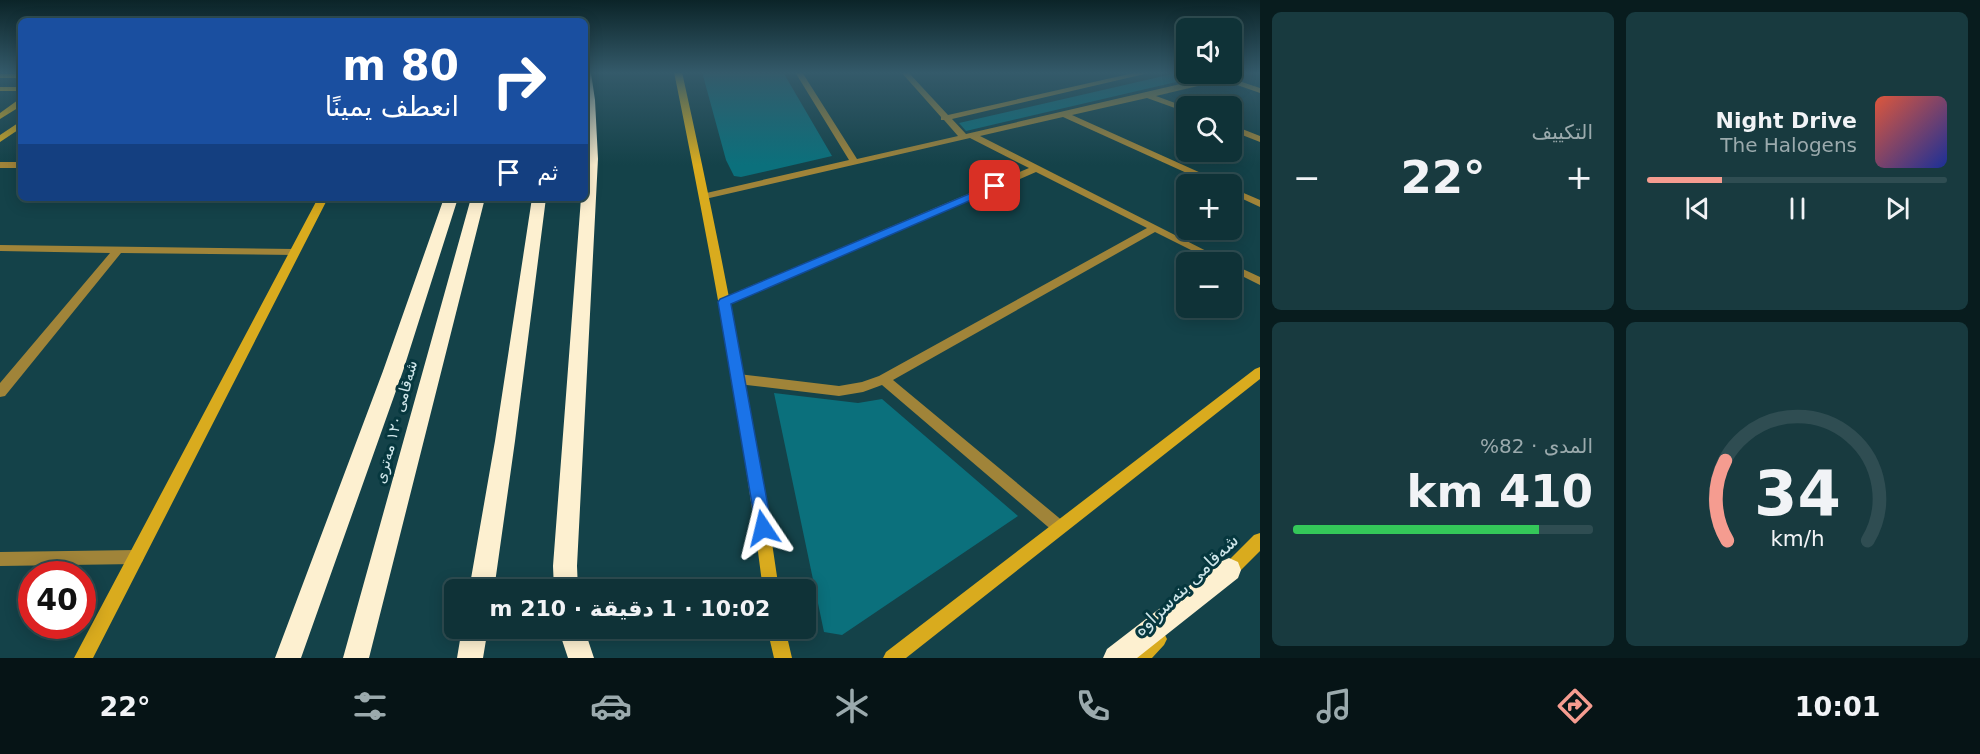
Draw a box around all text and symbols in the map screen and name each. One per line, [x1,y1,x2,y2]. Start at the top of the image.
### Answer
map controls [1176,18,1242,318]
button: sound [1176,18,1242,84]
text: 80 m [342,41,459,90]
icon: right [480,42,558,120]
text: انعطف يمينًا [325,91,459,122]
button: search [1176,96,1242,162]
text: Night Drive [1716,108,1857,133]
text: التكييف [1531,120,1593,144]
text: The Halogens [1720,133,1857,157]
text: 22° [1400,151,1486,204]
icon: arrive [492,156,525,189]
text: − [1293,158,1321,197]
text: + [1565,158,1593,197]
text: ثم [537,160,558,185]
pin [969,160,1020,211]
icon: arrive [978,169,1011,202]
button: + [1176,174,1242,240]
icon: previous [1681,192,1714,225]
icon: pause [1781,192,1814,225]
icon: next [1881,192,1914,225]
button: − [1176,252,1242,318]
street label: شەقامی ١٢٠ مەتری [371,358,421,486]
text: المدى · 82% [1480,434,1593,458]
text: 34 [1754,457,1840,530]
text: 410 km [1407,465,1593,518]
position arrow [731,496,795,560]
text: km/h [1770,526,1824,551]
street label: شەقامی بنەسراوە [1129,529,1243,641]
speed limit sign: 40 [18,561,96,639]
text: 10:02 · 1 دقيقة · 210 m [490,596,770,621]
icon: filters [349,685,391,727]
icon: car [590,685,632,727]
icon: climate [831,685,873,727]
icon: phone [1072,685,1114,727]
icon: music [1313,685,1355,727]
icon: directions [1554,685,1596,727]
text: 22° [100,691,151,722]
text: 10:01 [1795,691,1881,722]

